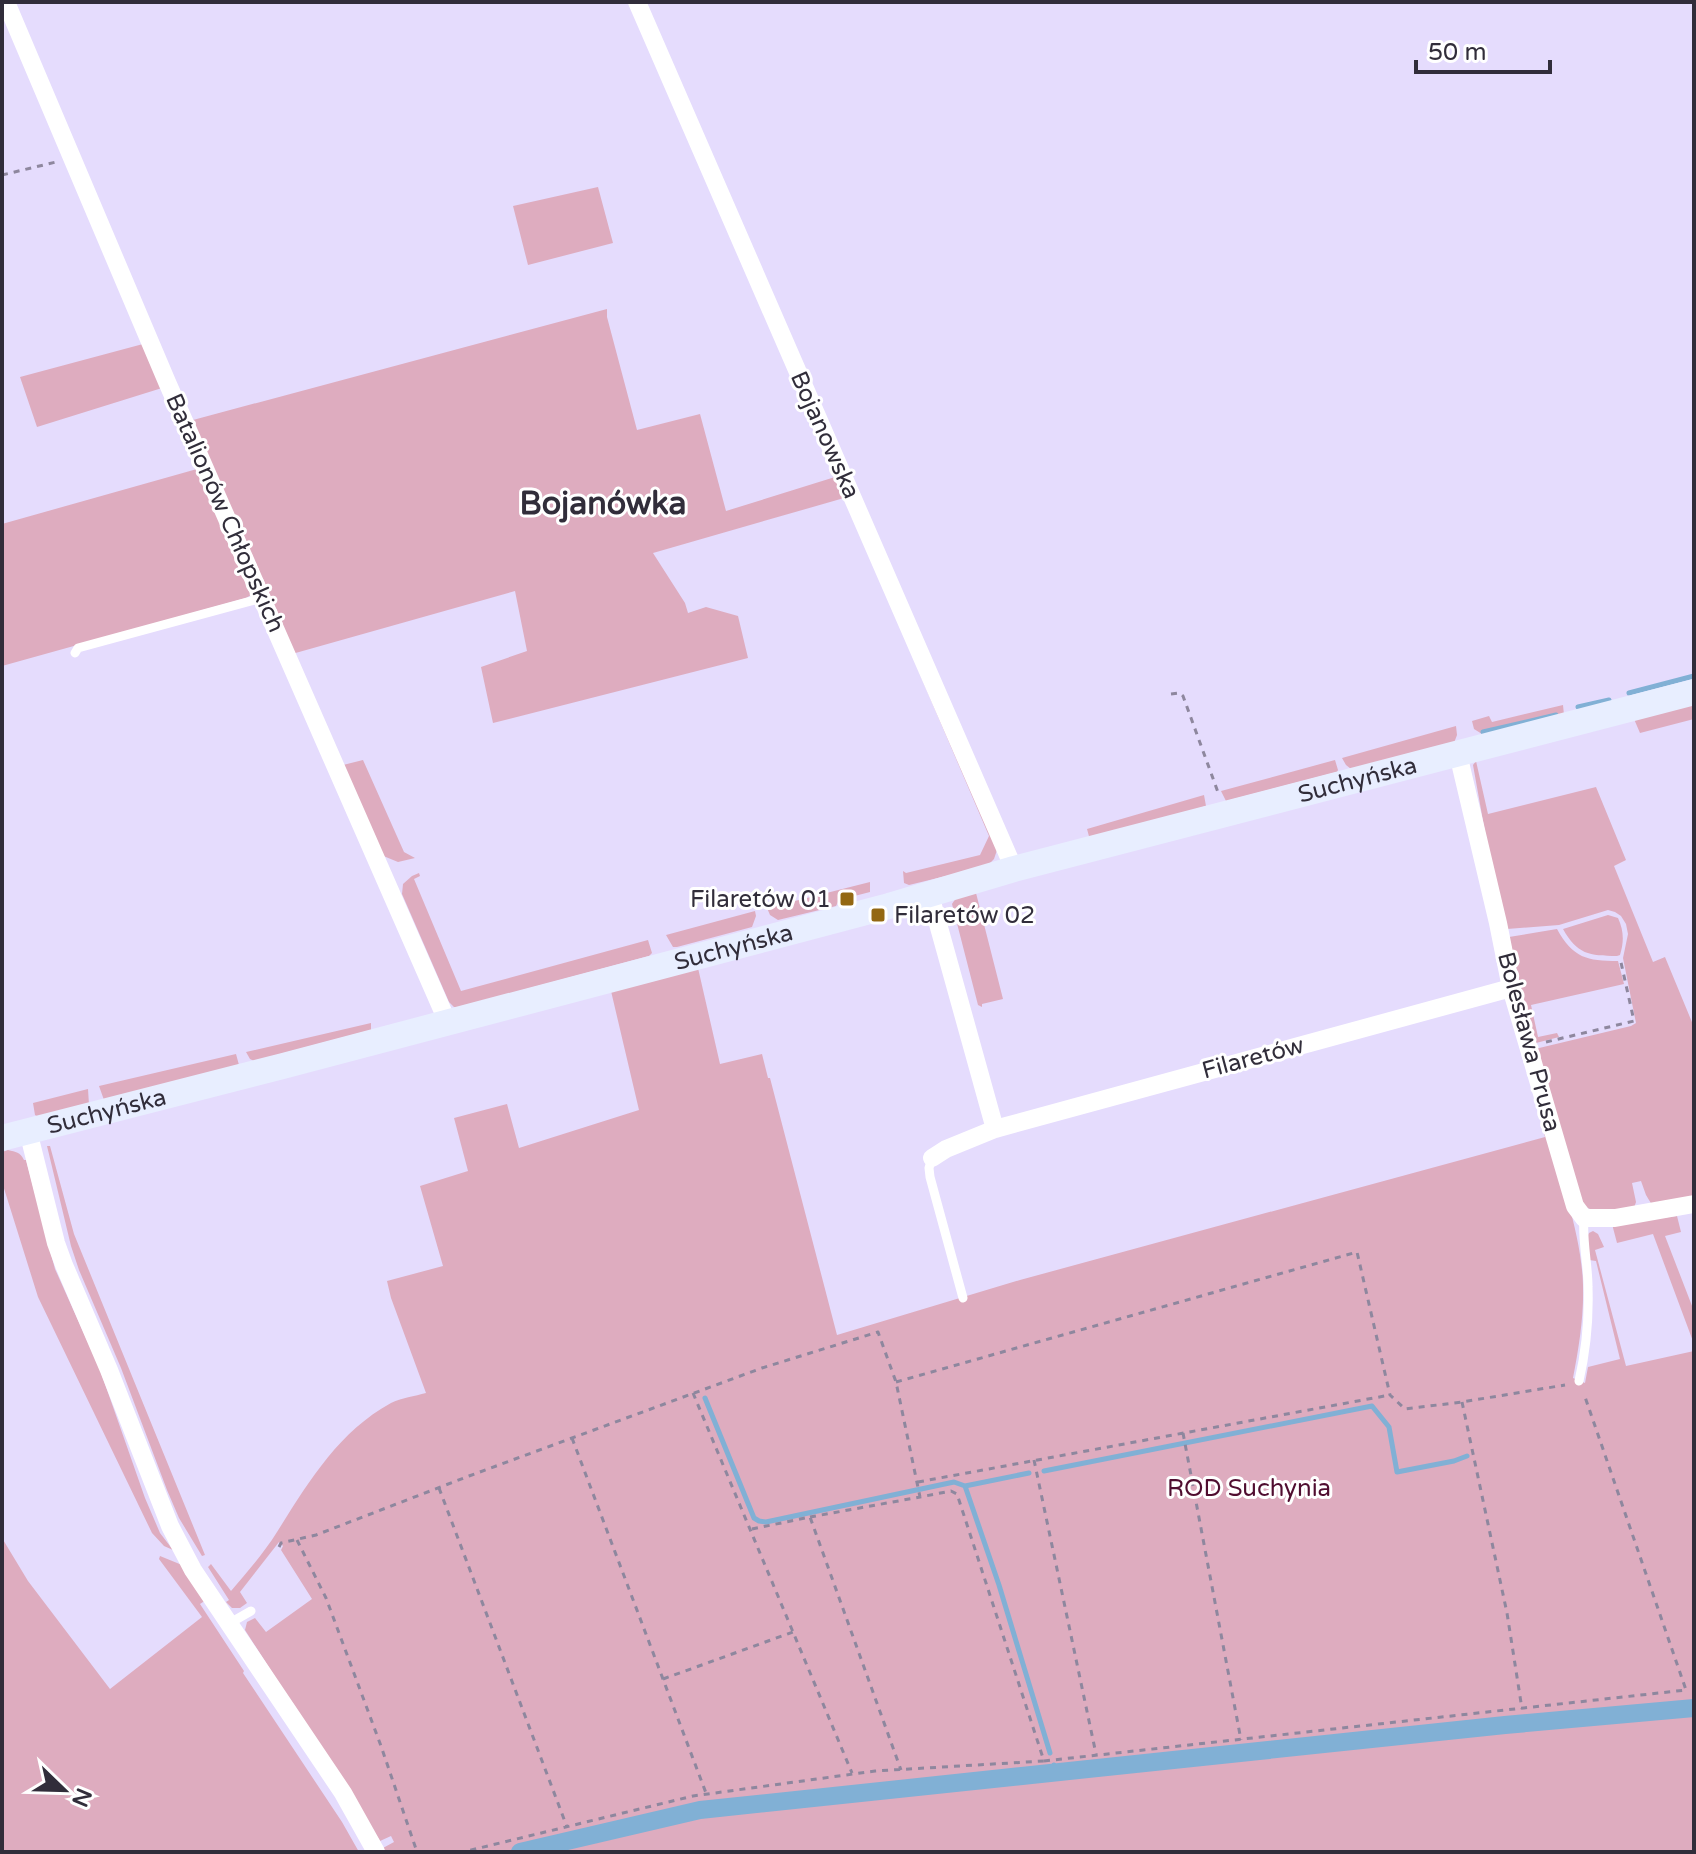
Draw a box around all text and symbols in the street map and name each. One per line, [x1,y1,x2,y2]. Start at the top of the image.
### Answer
scale bar [1416,24,1550,74]
text: 50 m [1428,38,1486,67]
street label: Bojanowska [784,367,866,503]
street label: Batalionów Chłopskich [159,389,291,637]
district label: Bojanówka [520,485,686,523]
street label: Suchyńska [1295,750,1420,809]
place label: Filaretów 01 [690,885,831,914]
marker: Filaretów 01 [838,890,856,908]
place label: Filaretów 02 [894,901,1035,930]
marker: Filaretów 02 [869,906,887,924]
street label: Suchyńska [671,917,796,977]
street label: Bolesława Prusa [1491,949,1567,1135]
street label: Filaretów [1199,1030,1307,1086]
street label: Suchyńska [44,1082,169,1140]
park label: ROD Suchynia [1167,1474,1331,1503]
north arrow [24,1750,104,1830]
text: N [66,1784,97,1811]

